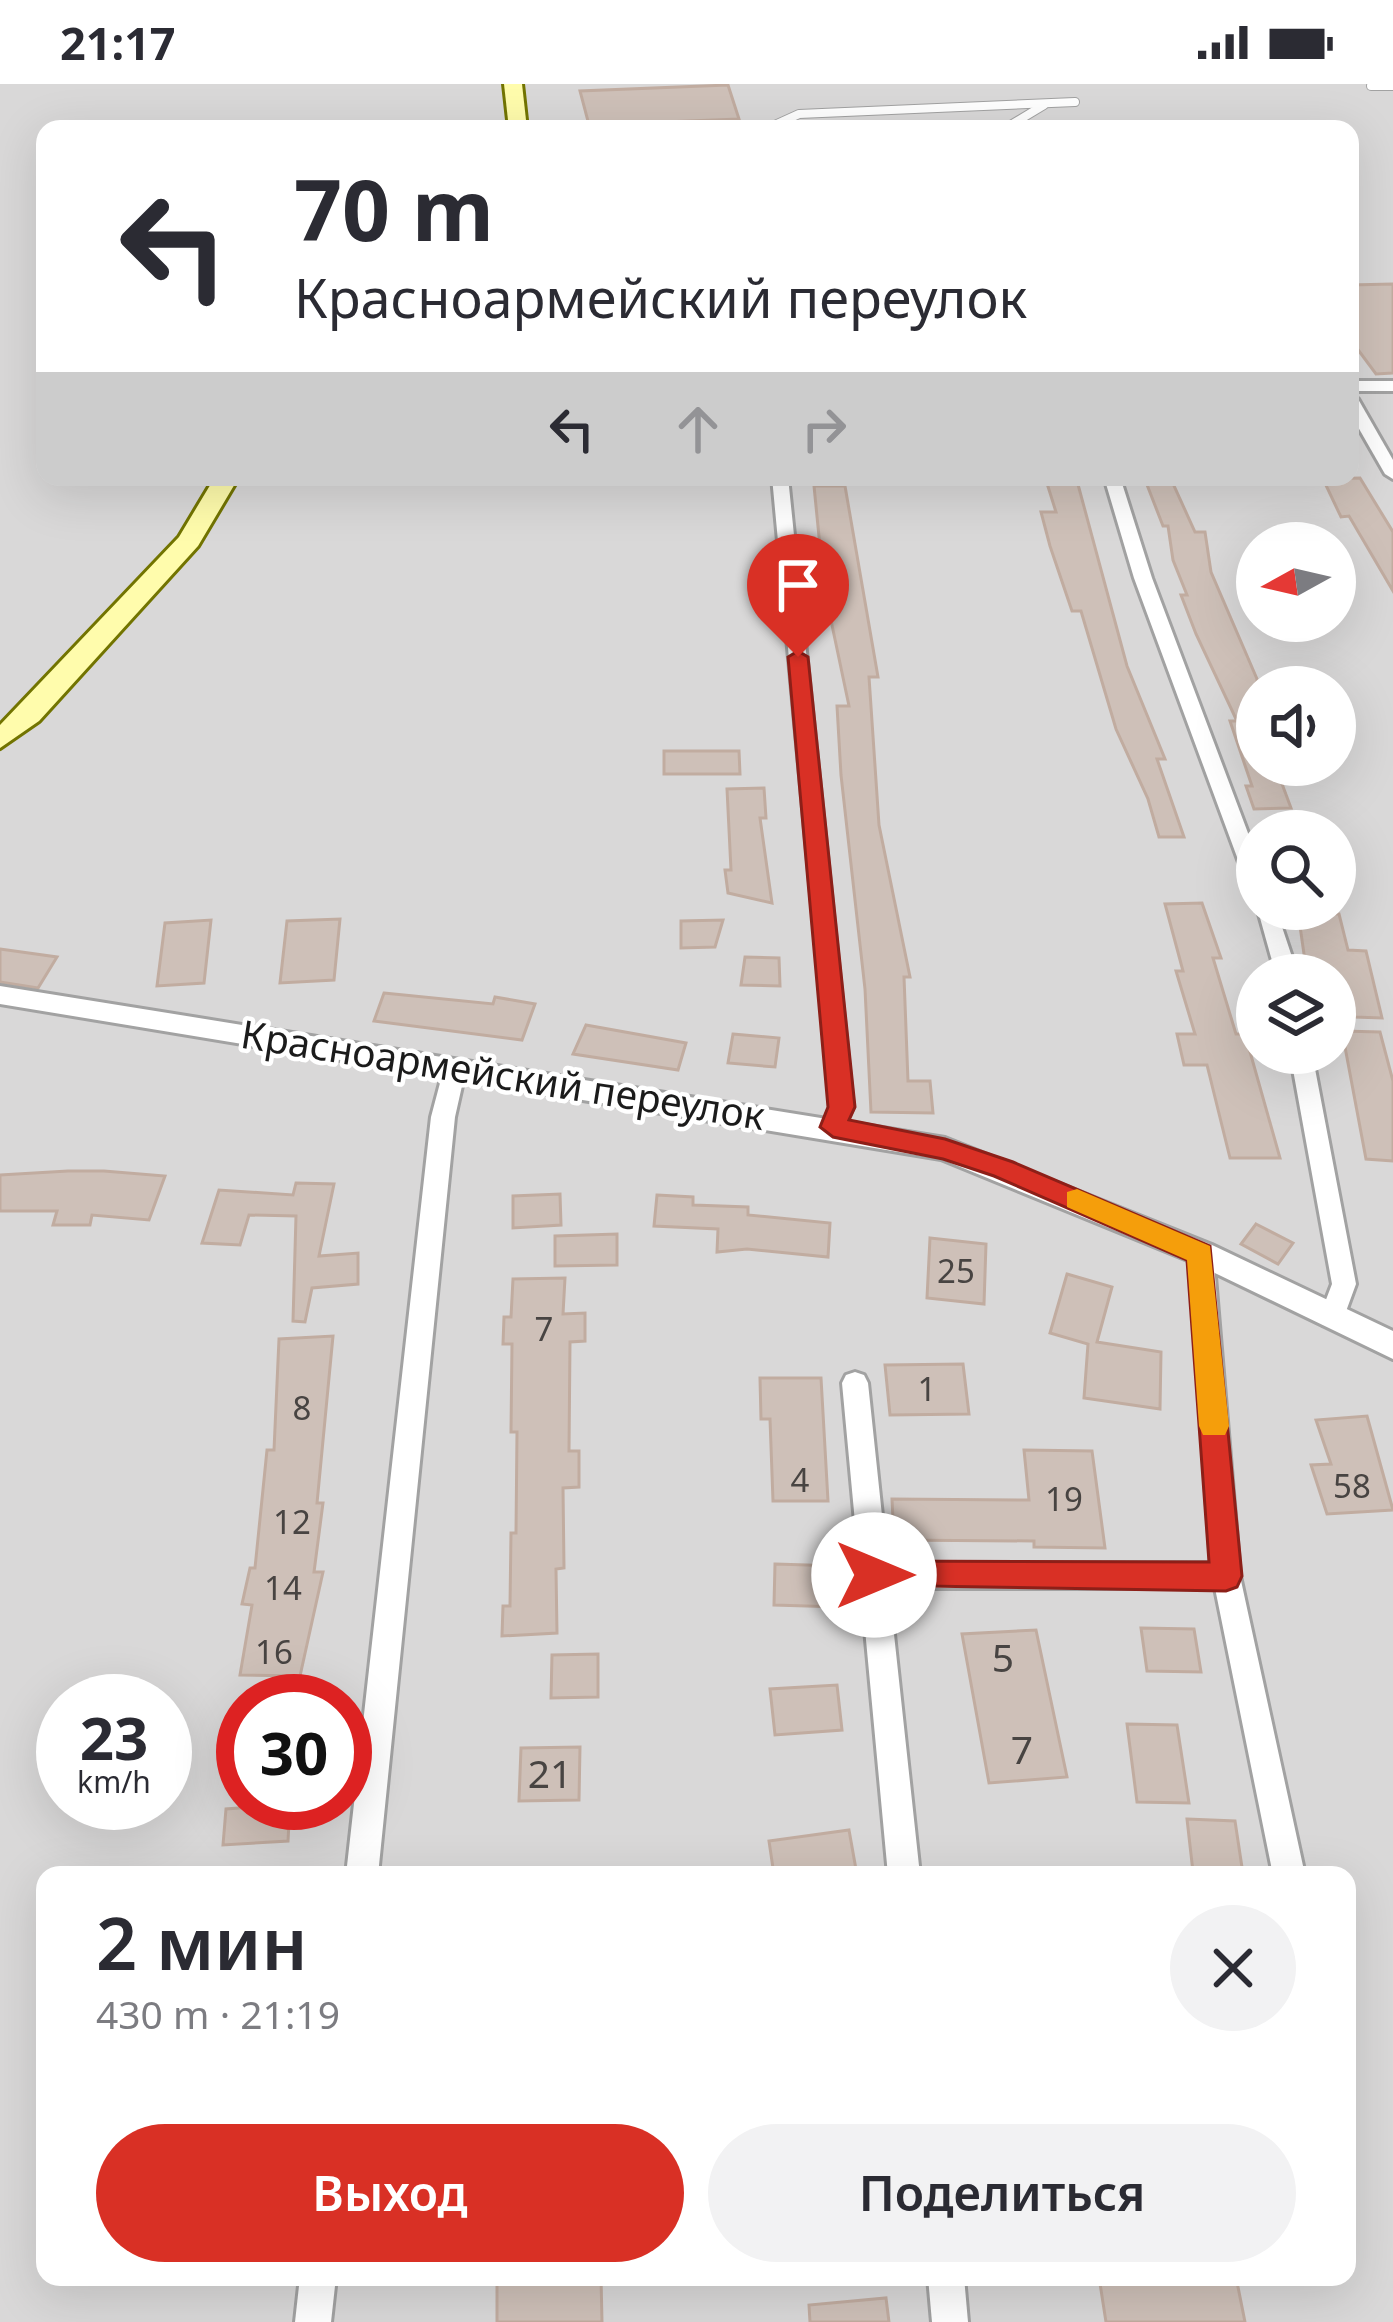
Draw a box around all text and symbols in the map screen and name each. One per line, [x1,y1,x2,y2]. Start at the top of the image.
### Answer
text: 21:17 [60,12,176,73]
text: 70 m [294,151,494,266]
icon: left [96,168,252,324]
text: Красноармейский переулок [294,260,1027,334]
icon: left [539,396,605,462]
icon: ahead [665,396,731,462]
icon: right [791,396,857,462]
north arrow [1236,522,1356,642]
map controls [1236,522,1356,1074]
pin [747,534,849,657]
icon: arrive [765,552,831,618]
button: sound [1236,666,1356,786]
button: search [1236,810,1356,930]
button: layers [1236,954,1356,1074]
street label: Красноармейский переулок [238,1006,769,1141]
house number: 25 [937,1248,975,1293]
house number: 7 [535,1306,553,1351]
house number: 1 [918,1366,936,1411]
house number: 8 [293,1385,311,1430]
house number: 4 [791,1457,810,1502]
house number: 58 [1333,1463,1371,1508]
house number: 19 [1045,1476,1083,1521]
house number: 12 [273,1499,311,1544]
position arrow [811,1512,937,1638]
house number: 14 [264,1565,302,1610]
house number: 16 [255,1629,293,1674]
house number: 5 [992,1630,1014,1683]
speed limit sign: 30 [216,1674,372,1830]
text: 23 [80,1696,148,1778]
house number: 7 [1011,1722,1033,1775]
house number: 21 [528,1746,572,1799]
text: km/h [77,1761,151,1802]
text: 2 мин [96,1893,307,1991]
button: close [1170,1905,1296,2031]
text: 430 m · 21:19 [96,1987,340,2040]
button: Выход [96,2124,684,2262]
button: Поделиться [708,2124,1296,2262]

